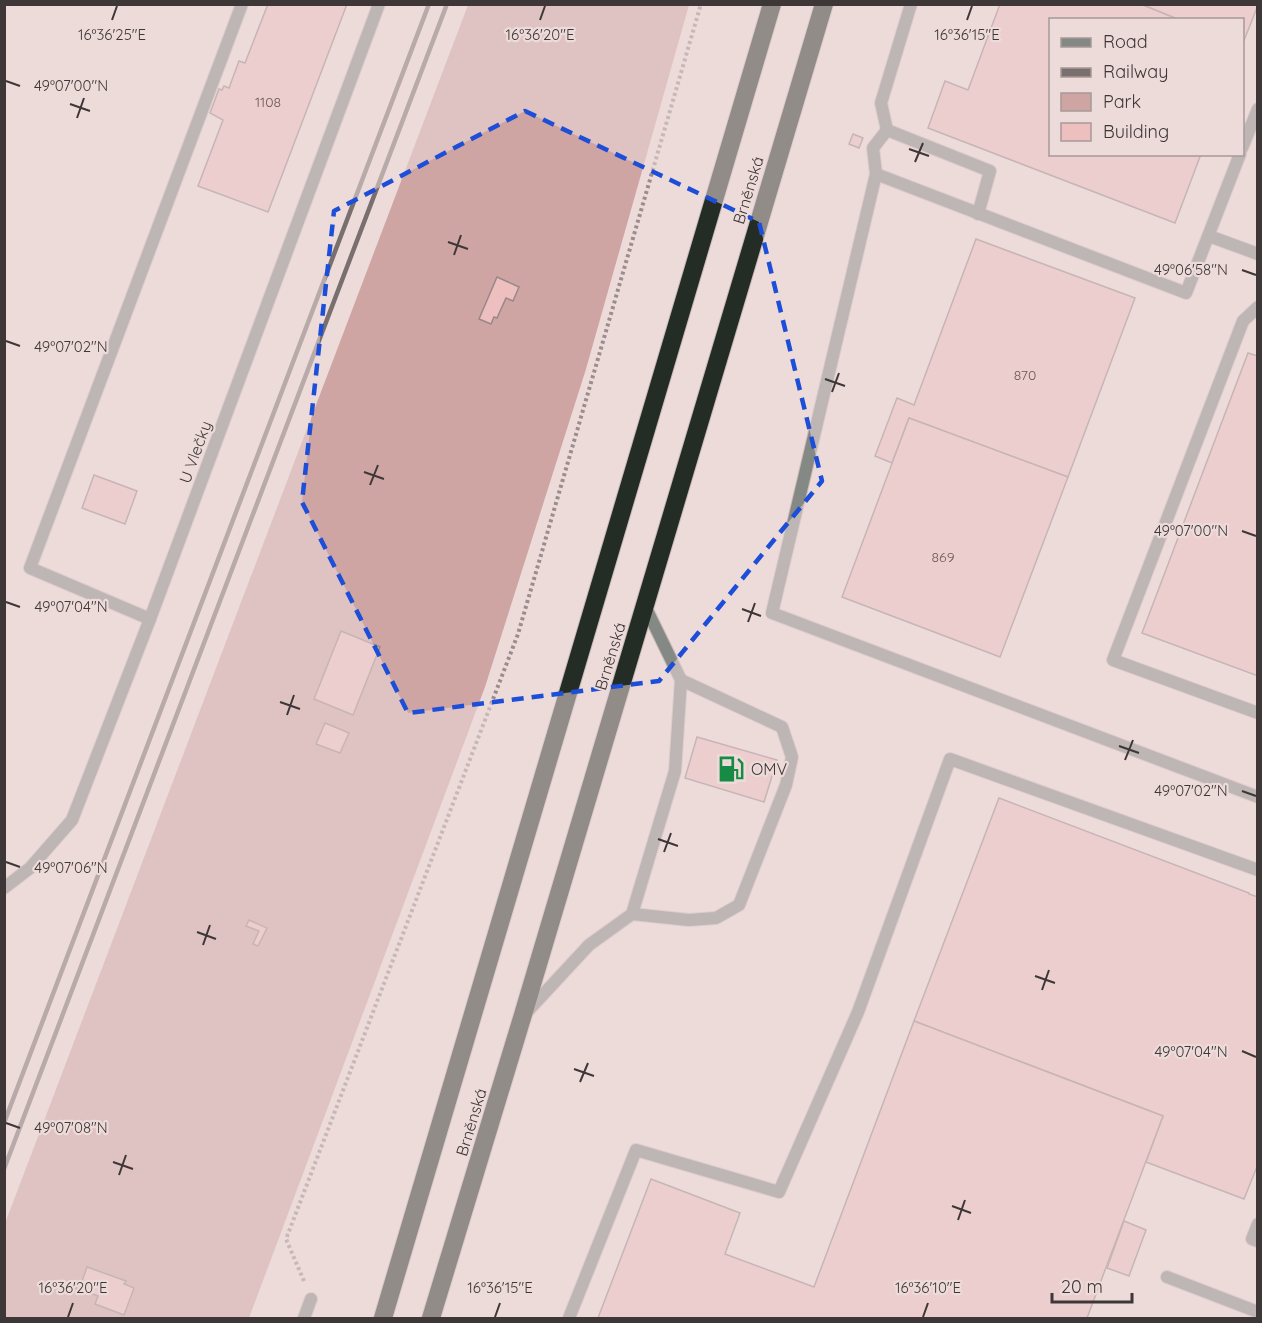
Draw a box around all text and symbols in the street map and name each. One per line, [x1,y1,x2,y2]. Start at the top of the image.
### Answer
legend [1049,18,1244,156]
text: 16°36'25"E [78,25,146,44]
text: 16°36'20"E [506,25,574,44]
text: 16°36'15"E [934,25,1000,44]
text: Road [1103,30,1148,53]
text: Railway [1103,60,1169,83]
text: 49°07'00"N [34,76,108,95]
text: Park [1103,90,1141,113]
house number: 1108 [255,93,281,111]
text: Building [1103,120,1169,143]
street label: Brněnská [728,154,768,226]
text: 49°06'58"N [1154,260,1228,279]
text: 49°07'02"N [34,337,108,356]
house number: 870 [1014,366,1036,384]
street label: U Vlečky [175,418,215,486]
text: 49°07'00"N [1154,521,1228,540]
house number: 869 [932,548,955,566]
text: 49°07'04"N [34,597,108,616]
street label: Brněnská [590,620,630,692]
fuel station icon: OMV [716,754,746,784]
place label: OMV [751,759,787,779]
text: 49°07'02"N [1154,781,1228,800]
text: 49°07'06"N [34,858,108,877]
text: 49°07'04"N [1154,1042,1228,1061]
street label: Brněnská [451,1086,491,1158]
text: 49°07'08"N [34,1118,108,1137]
scale bar [1052,1266,1132,1304]
text: 20 m [1061,1275,1103,1298]
text: 16°36'20"E [39,1278,107,1297]
text: 16°36'15"E [467,1278,533,1297]
text: 16°36'10"E [895,1278,961,1297]

